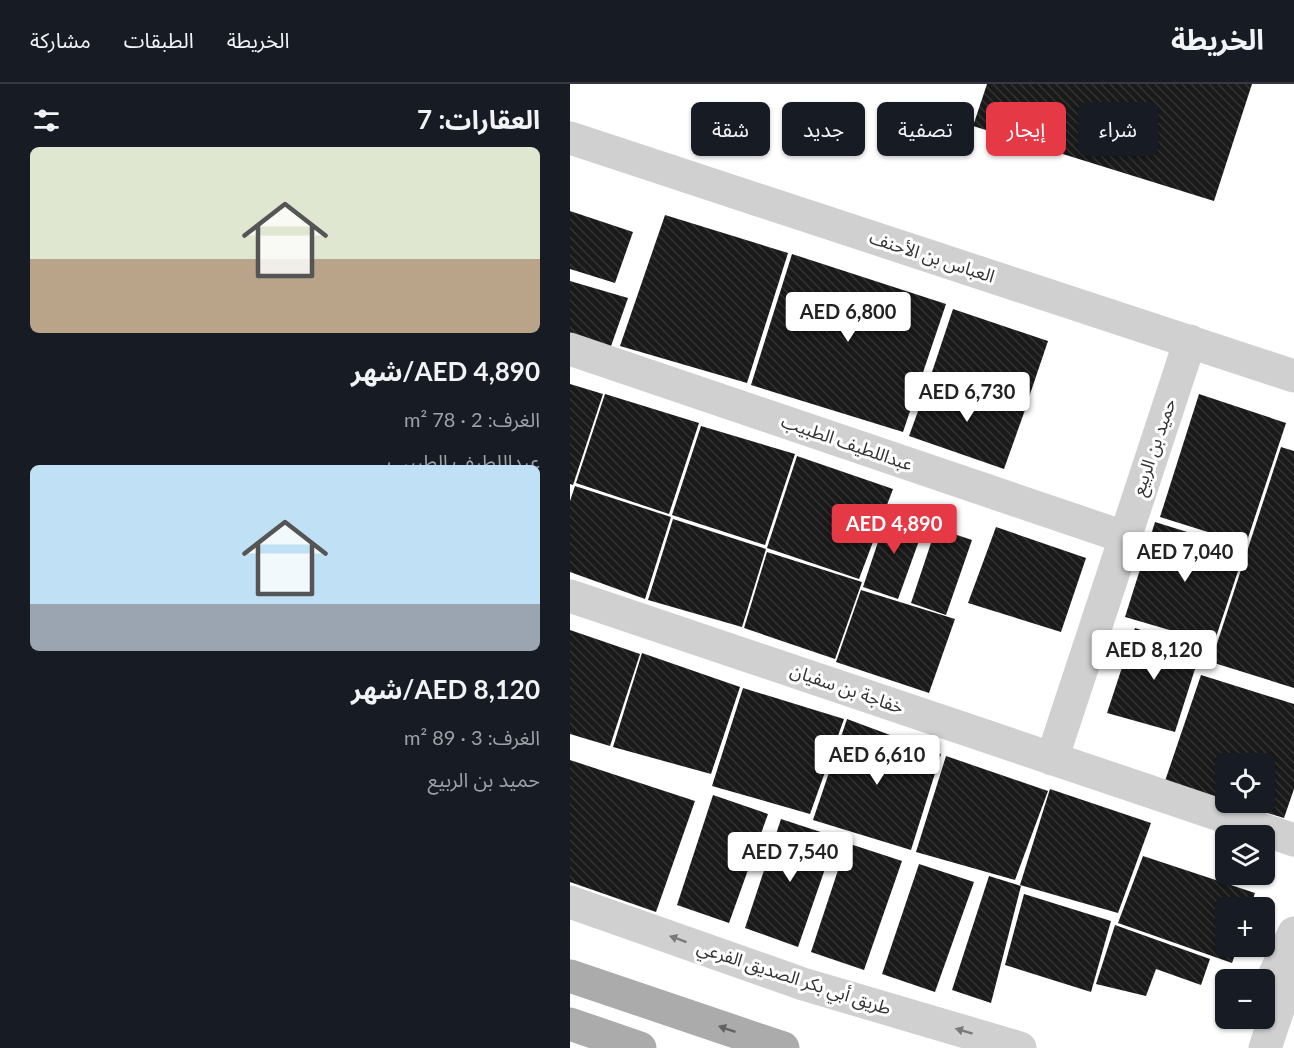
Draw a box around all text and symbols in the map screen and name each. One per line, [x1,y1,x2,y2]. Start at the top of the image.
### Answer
text: الخريطة [1171,22,1264,56]
text: مشاركة [30,27,91,52]
text: الطبقات [124,27,194,52]
text: الخريطة [227,27,290,52]
chip: شقة [691,102,770,156]
chip: جديد [782,102,865,156]
chip: تصفية [877,102,974,156]
chip: إيجار [986,102,1066,156]
chip: شراء [1078,102,1158,156]
text: العقارات: 7 [417,103,540,135]
icon: filters [30,104,63,137]
icon: home [231,186,339,294]
street label: العباس بن الأحنف [867,225,998,288]
pin: AED 6,800 [779,292,917,343]
text: AED 6,800 [800,299,896,323]
text: AED 4,890/شهر [351,355,540,387]
pin: AED 6,730 [898,372,1036,423]
text: AED 6,730 [919,379,1015,403]
street label: حميد بن الربيع [1126,395,1184,499]
text: الغرف: 2 · 78 m² [404,407,540,431]
street label: عبداللطيف الطبيب [779,409,916,475]
text: عبداللطيف الطبيب [387,449,540,473]
icon: home [231,504,339,612]
pin: AED 4,890 [825,504,963,555]
text: AED 4,890 [846,511,942,535]
pin: AED 7,040 [1116,532,1254,583]
text: AED 7,040 [1137,539,1233,563]
pin: AED 8,120 [1085,630,1223,681]
text: AED 8,120 [1106,637,1202,661]
street label: خفاجة بن سفيان [787,658,907,719]
text: AED 8,120/شهر [351,673,540,705]
text: الغرف: 3 · 89 m² [404,725,540,749]
pin: AED 6,610 [808,735,946,786]
text: AED 6,610 [829,742,925,766]
map controls [1215,753,1275,1029]
button: locate [1215,753,1275,813]
text: حميد بن الربيع [428,767,540,791]
button: layers [1215,825,1275,885]
pin: AED 7,540 [721,832,859,883]
text: AED 7,540 [742,839,838,863]
button: + [1215,897,1275,957]
one-way arrow [669,934,687,944]
street label: طريق أبي بكر الصديق الفرعي [693,935,894,1022]
button: − [1215,969,1275,1029]
one-way arrow [718,1024,736,1034]
one-way arrow [955,1026,973,1035]

